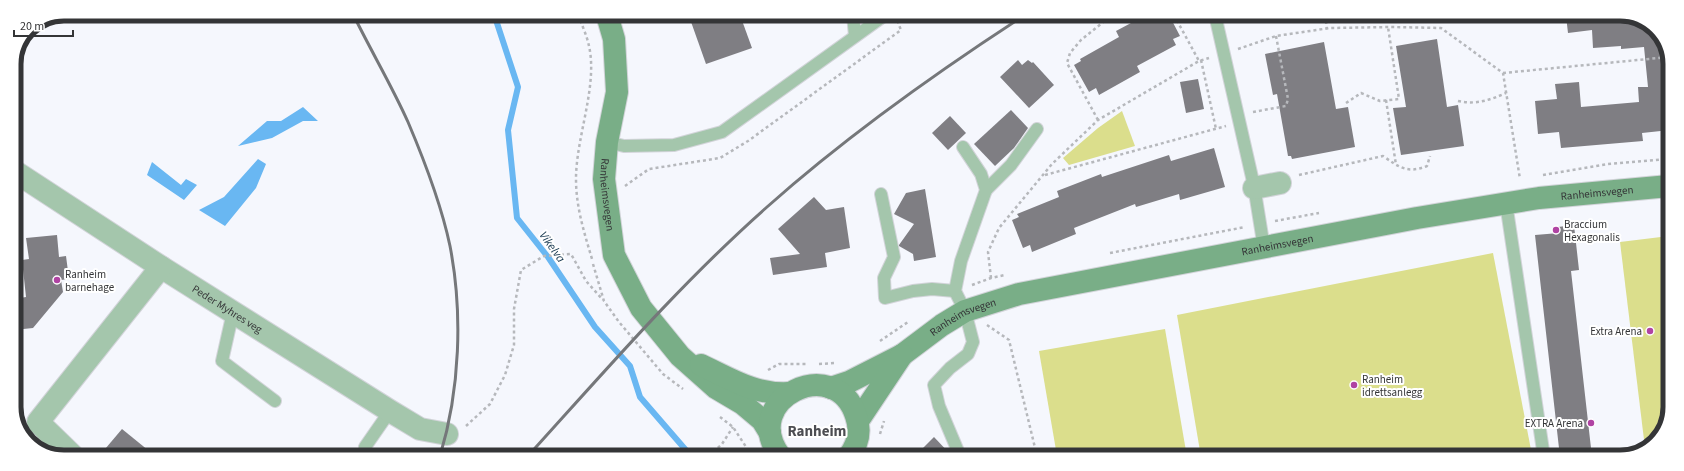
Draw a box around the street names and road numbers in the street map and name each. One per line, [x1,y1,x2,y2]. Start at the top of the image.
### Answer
street label: Ranheimsvegen [596,158,618,232]
street label: Ranheimsvegen [1560,182,1634,203]
street label: Ranheimsvegen [1240,230,1315,259]
street label: Peder Myhres veg [189,281,266,337]
street label: Ranheimsvegen [926,294,998,339]

